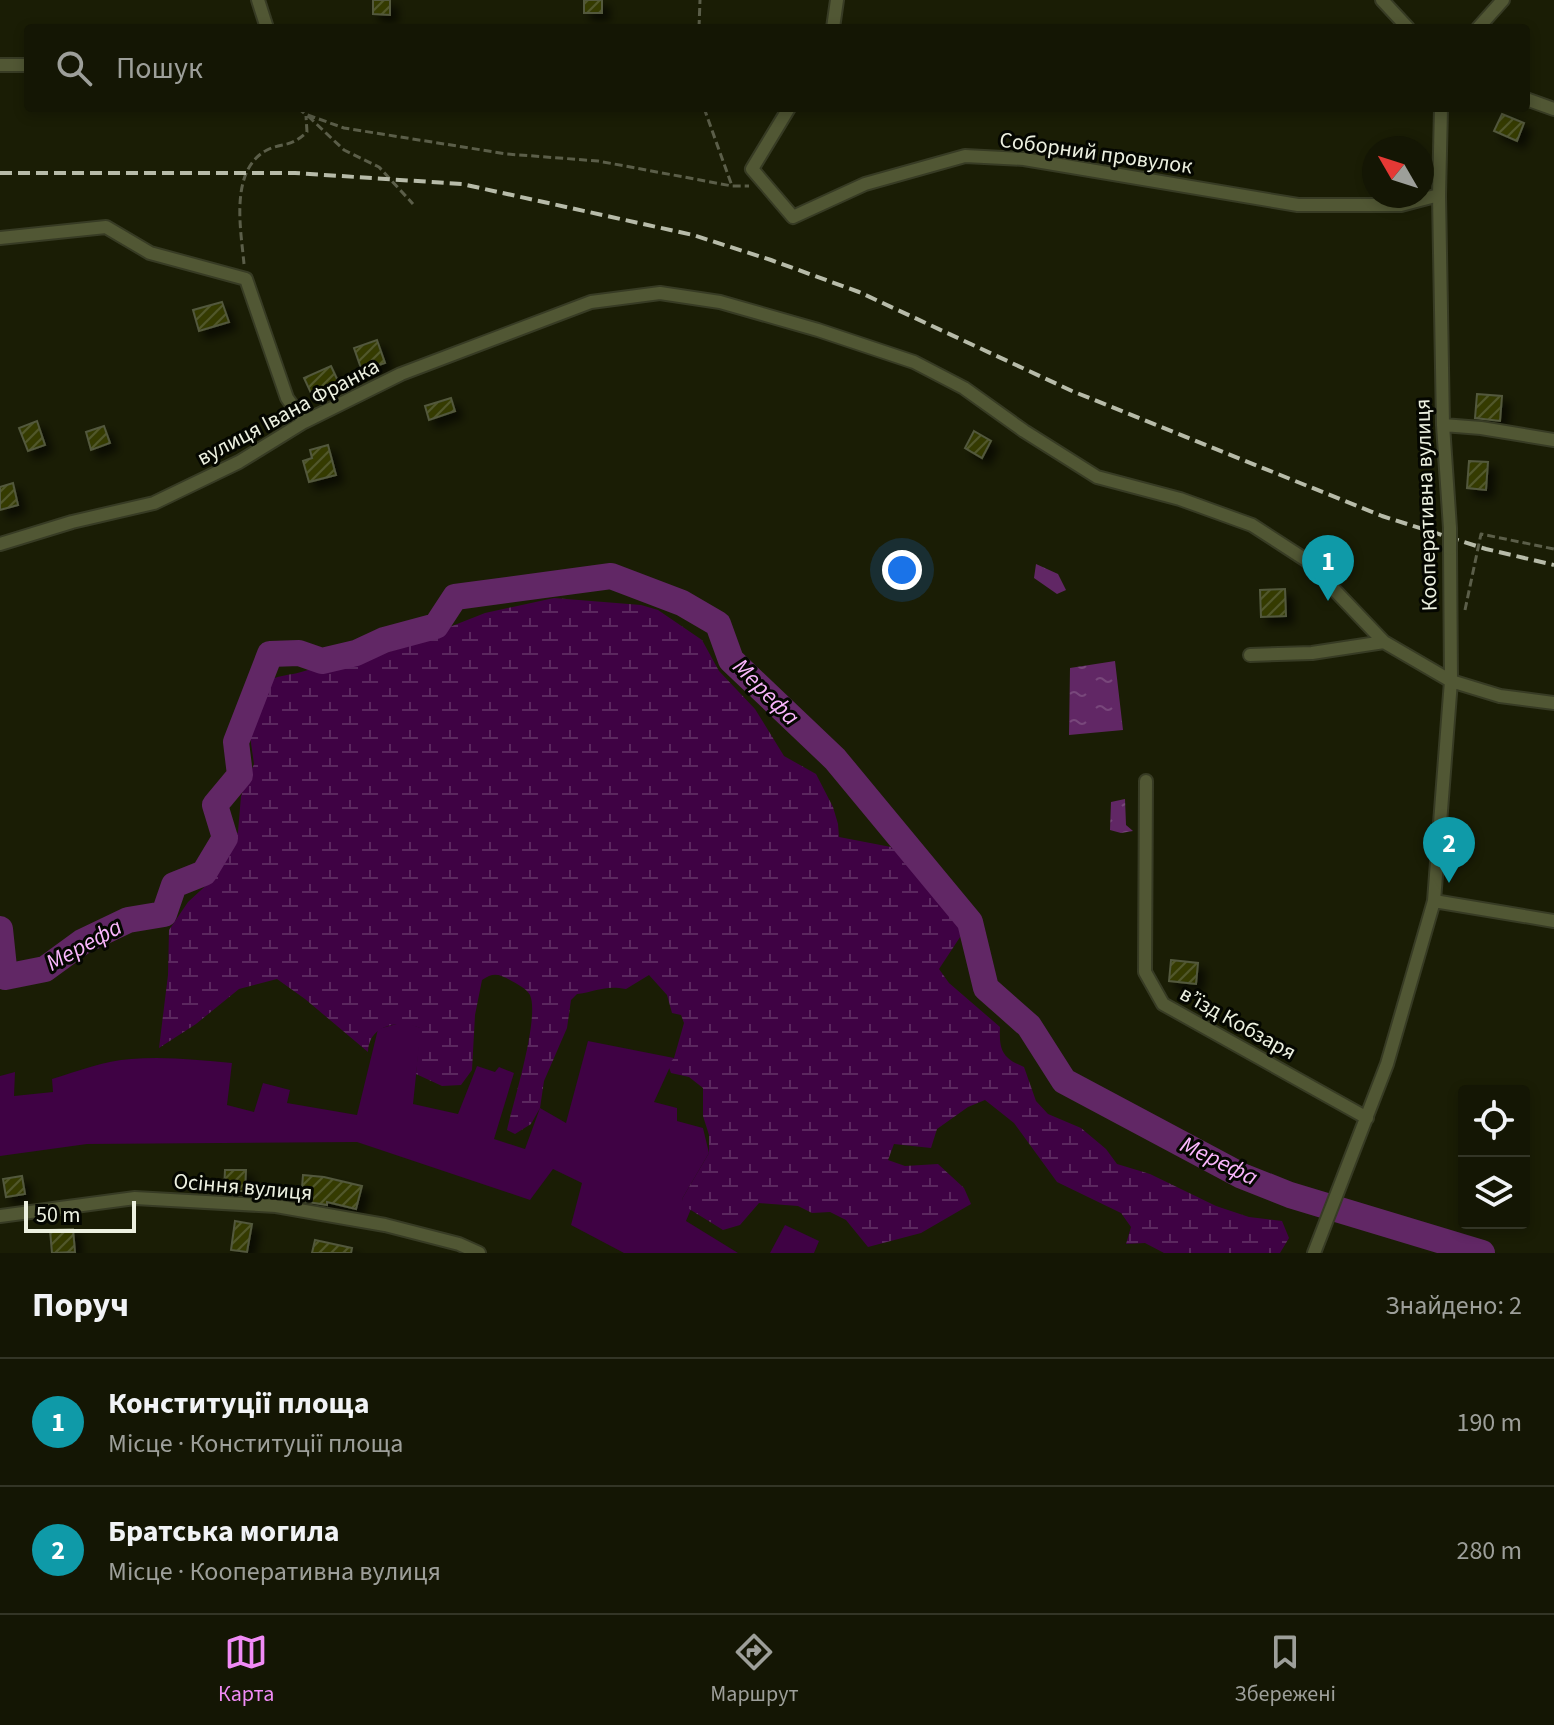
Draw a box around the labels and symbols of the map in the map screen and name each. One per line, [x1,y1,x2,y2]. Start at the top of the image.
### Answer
street label: Соборний провулок [998,124,1194,182]
north arrow [1362,136,1434,208]
street label: вулиця Івана Франка [191,350,385,474]
street label: Кооперативна вулиця [1406,398,1446,612]
pin: 1 [1302,535,1354,601]
your location [882,550,922,590]
water label: Мерефа [724,650,808,734]
pin: 2 [1423,817,1475,883]
water label: Мерефа [39,910,129,980]
street label: в’їзд Кобзаря [1174,978,1302,1068]
water label: Мерефа [1174,1127,1264,1195]
street label: Осіння вулиця [172,1165,314,1209]
scale bar [24,1197,136,1233]

